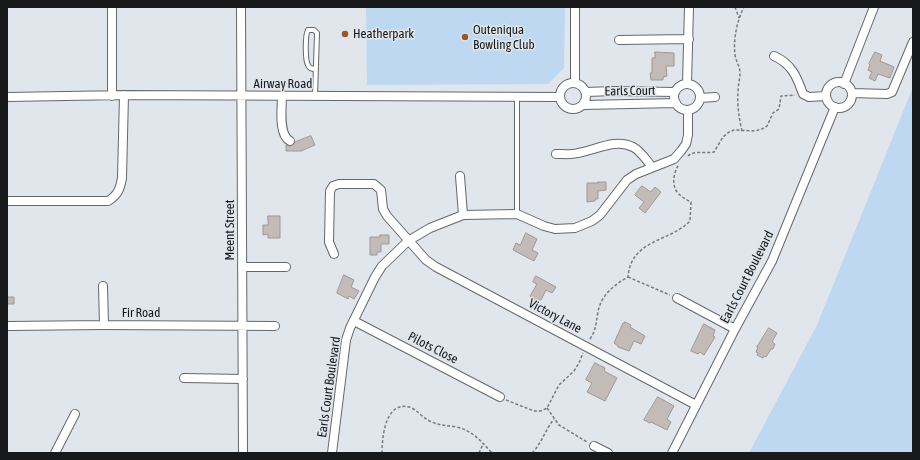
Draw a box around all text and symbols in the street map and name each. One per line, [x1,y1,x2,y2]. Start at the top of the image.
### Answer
place label: Outeniqua Bowling Club [473,22,535,53]
place label: Heatherpark [353,26,414,42]
marker: Heatherpark [340,29,350,39]
marker: Outeniqua Bowling Club [460,32,470,42]
street label: Airway Road [254,76,312,92]
street label: Earls Court [604,83,656,99]
street label: Meent Street [222,200,238,260]
street label: Earls Court Boulevard [717,228,777,326]
street label: Victory Lane [526,295,584,337]
street label: Fir Road [122,305,160,321]
street label: Pilots Close [405,329,461,367]
street label: Earls Court Boulevard [314,336,344,438]

